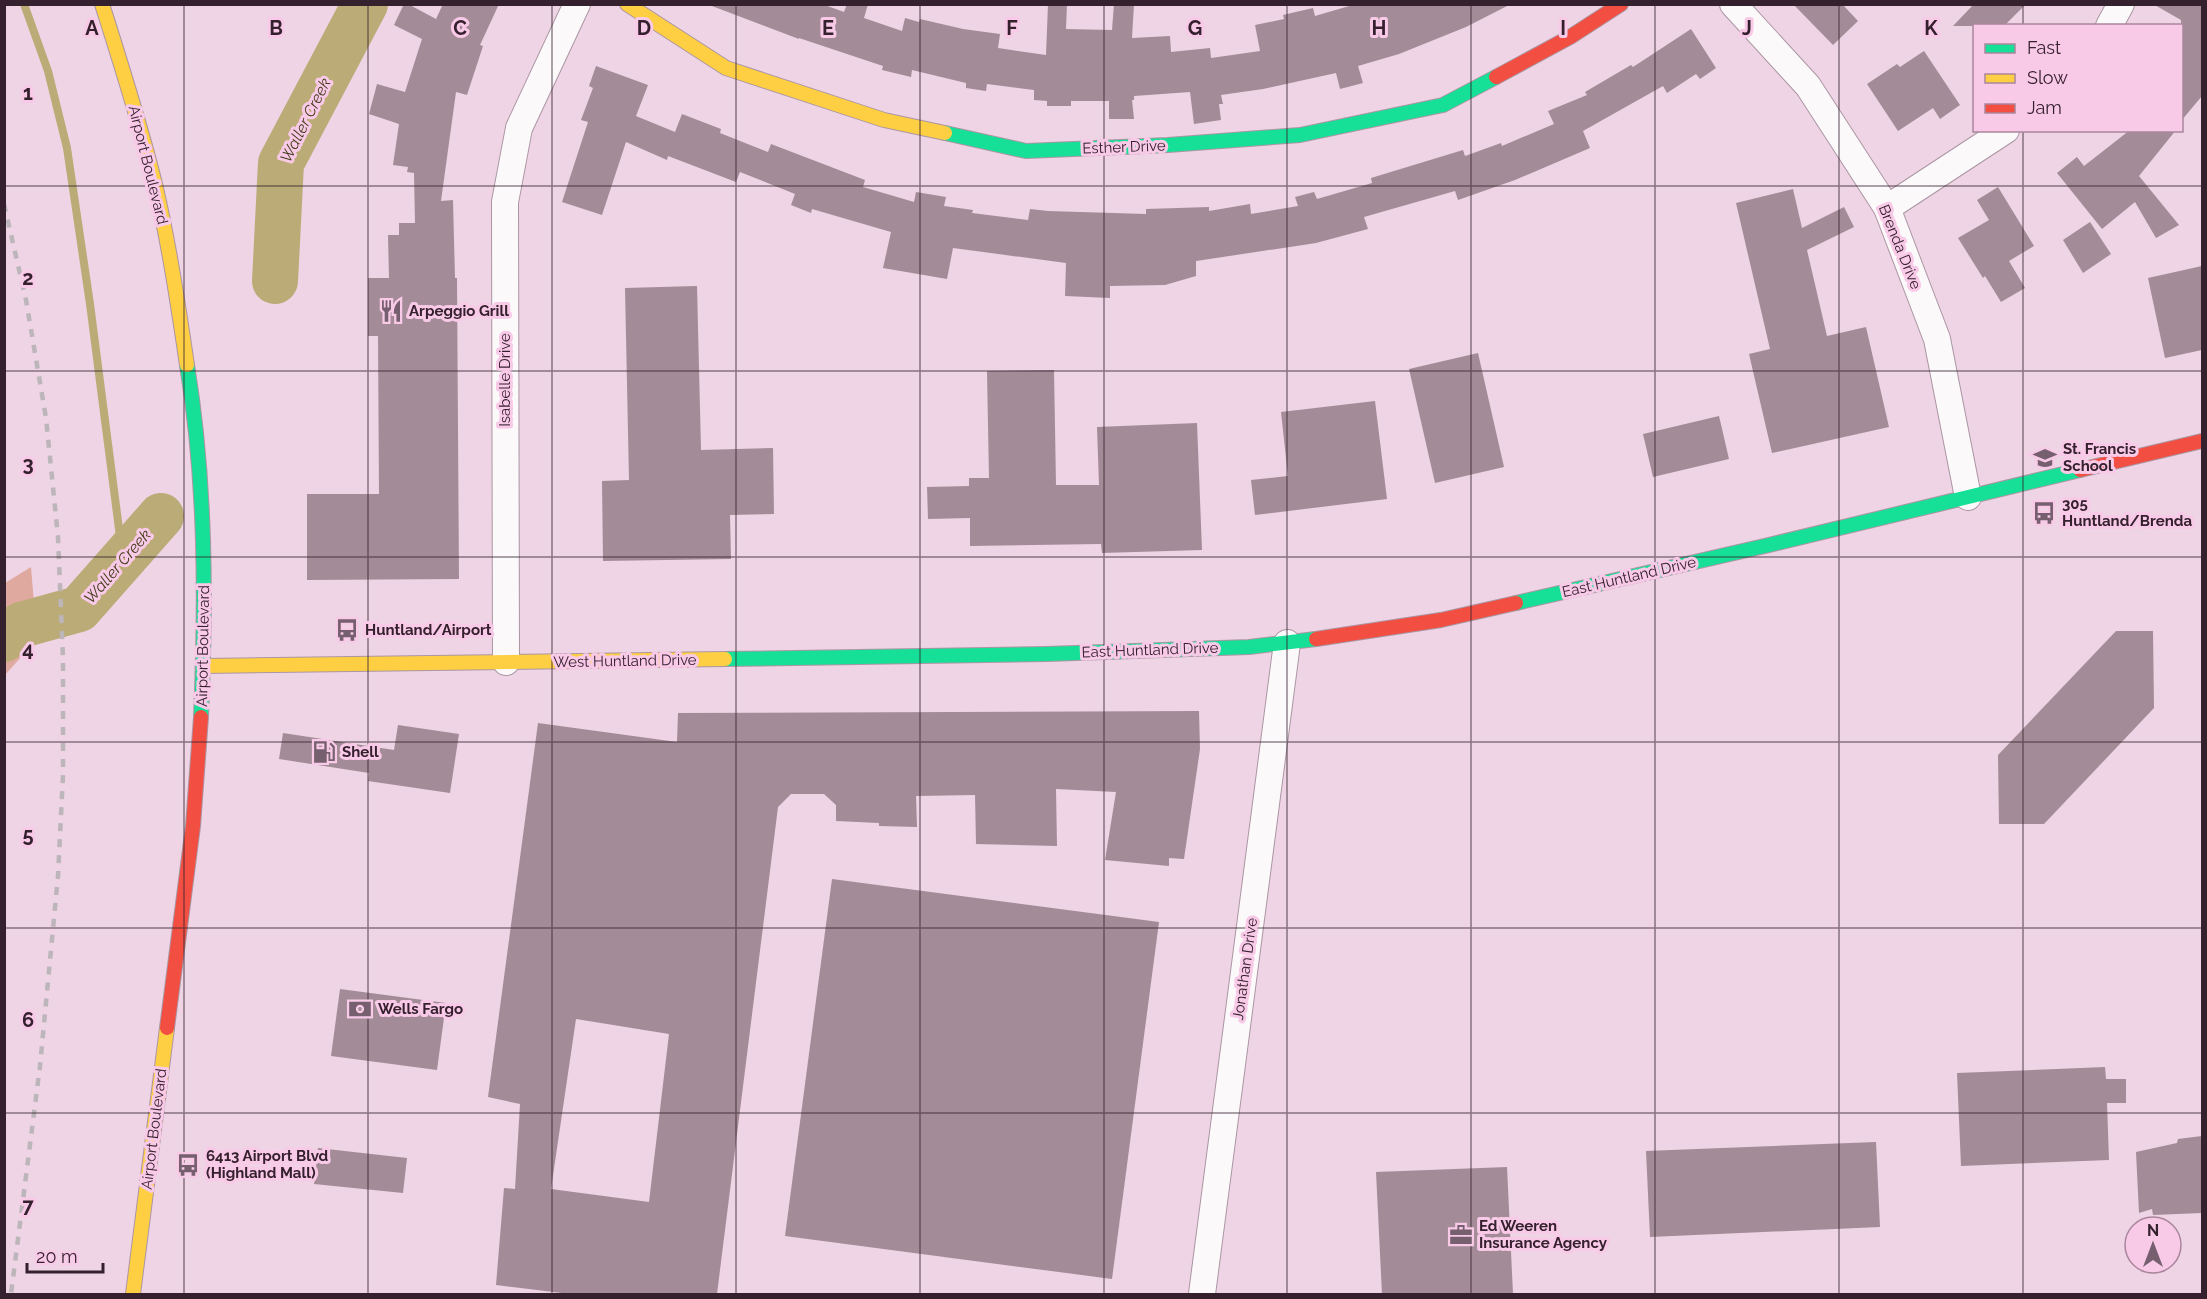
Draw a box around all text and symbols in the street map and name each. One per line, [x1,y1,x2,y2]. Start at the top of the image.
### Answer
text: A [85,16,99,40]
text: B [269,16,283,40]
text: C [453,16,467,40]
text: D [637,16,651,40]
text: E [822,16,834,40]
text: F [1006,16,1018,40]
text: G [1188,16,1202,40]
text: H [1372,16,1386,40]
text: I [1560,16,1566,40]
text: J [1742,16,1752,40]
text: K [1924,16,1938,40]
legend [1973,24,2183,132]
text: Fast [2027,37,2061,58]
text: Slow [2027,67,2068,88]
water label: Waller Creek [276,74,335,166]
text: 1 [23,81,33,105]
text: Jam [2027,97,2062,118]
street label: Airport Boulevard [125,104,171,226]
street label: Esther Drive [1082,137,1166,157]
street label: Brenda Drive [1875,202,1925,292]
text: 2 [22,266,34,290]
restaurant icon: Arpeggio Grill [378,298,404,324]
place label: Arpeggio Grill [409,302,509,320]
street label: Isabelle Drive [496,333,514,427]
place label: St. Francis School [2063,440,2136,475]
school or university icon: St. Francis School [2032,445,2058,471]
text: 3 [22,452,34,476]
place label: 305 Huntland/Brenda [2062,495,2192,530]
bus stop icon: 305 Huntland/Brenda [2031,500,2057,526]
water label: Waller Creek [80,525,155,607]
street label: East Huntland Drive [1560,553,1698,601]
street label: Airport Boulevard [193,585,213,707]
bus stop icon: Huntland/Airport [334,617,360,643]
place label: Huntland/Airport [365,621,492,639]
text: 4 [22,637,34,661]
street label: East Huntland Drive [1081,639,1219,661]
street label: West Huntland Drive [553,651,697,671]
fuel station icon: Shell [311,739,337,765]
place label: Shell [342,743,379,761]
text: 5 [22,823,34,847]
street label: Jonathan Drive [1229,916,1261,1021]
bank icon: Wells Fargo [347,996,373,1022]
place label: Wells Fargo [378,1000,463,1018]
text: 6 [22,1008,34,1032]
street label: Airport Boulevard [138,1067,170,1191]
place label: 6413 Airport Blvd (Highland Mall) [206,1147,329,1182]
bus stop icon: 6413 Airport Blvd (Highland Mall) [175,1152,201,1178]
text: 7 [22,1194,34,1218]
north arrow [2123,1215,2183,1275]
place label: Ed Weeren Insurance Agency [1479,1217,1608,1252]
text: N [2147,1221,2159,1240]
office icon: Ed Weeren Insurance Agency [1448,1222,1474,1248]
scale bar [27,1236,104,1274]
text: 20 m [36,1246,78,1267]

